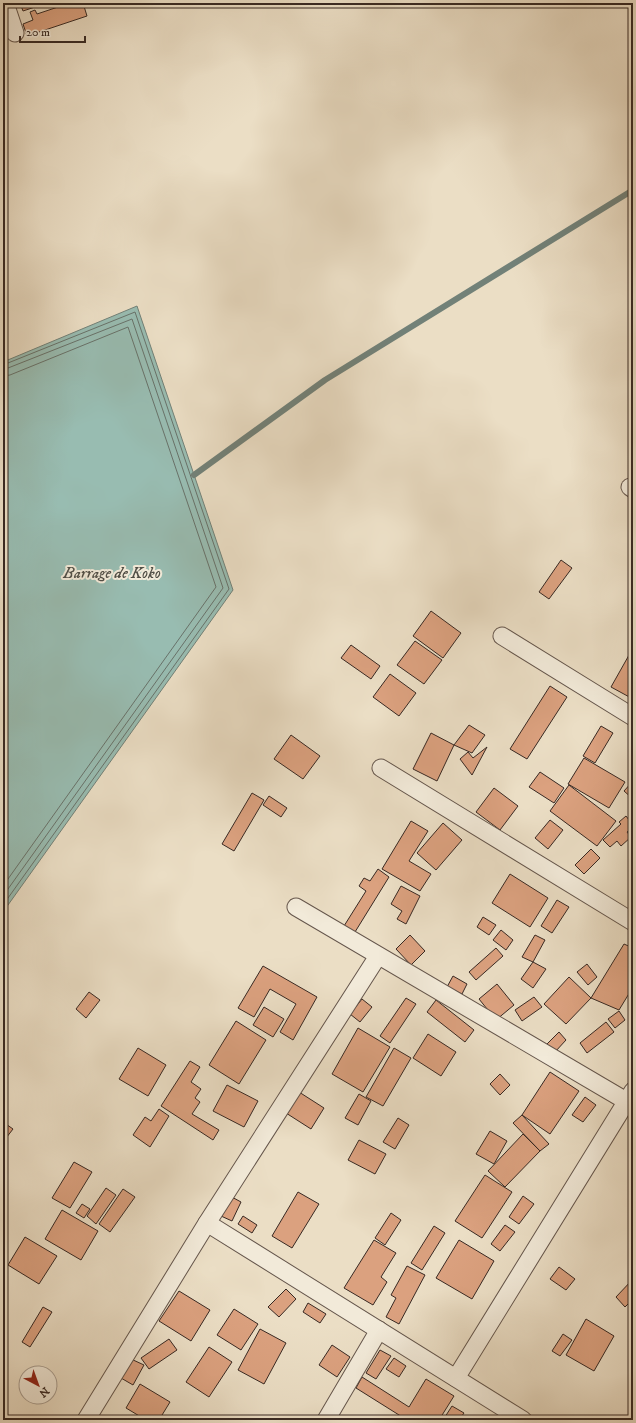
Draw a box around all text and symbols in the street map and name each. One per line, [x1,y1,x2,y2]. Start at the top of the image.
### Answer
scale bar [20,18,85,44]
text: 20 m [26,25,50,40]
water label: Barrage de Koko [62,563,161,583]
north arrow [18,1365,58,1405]
text: N [36,1384,52,1400]

